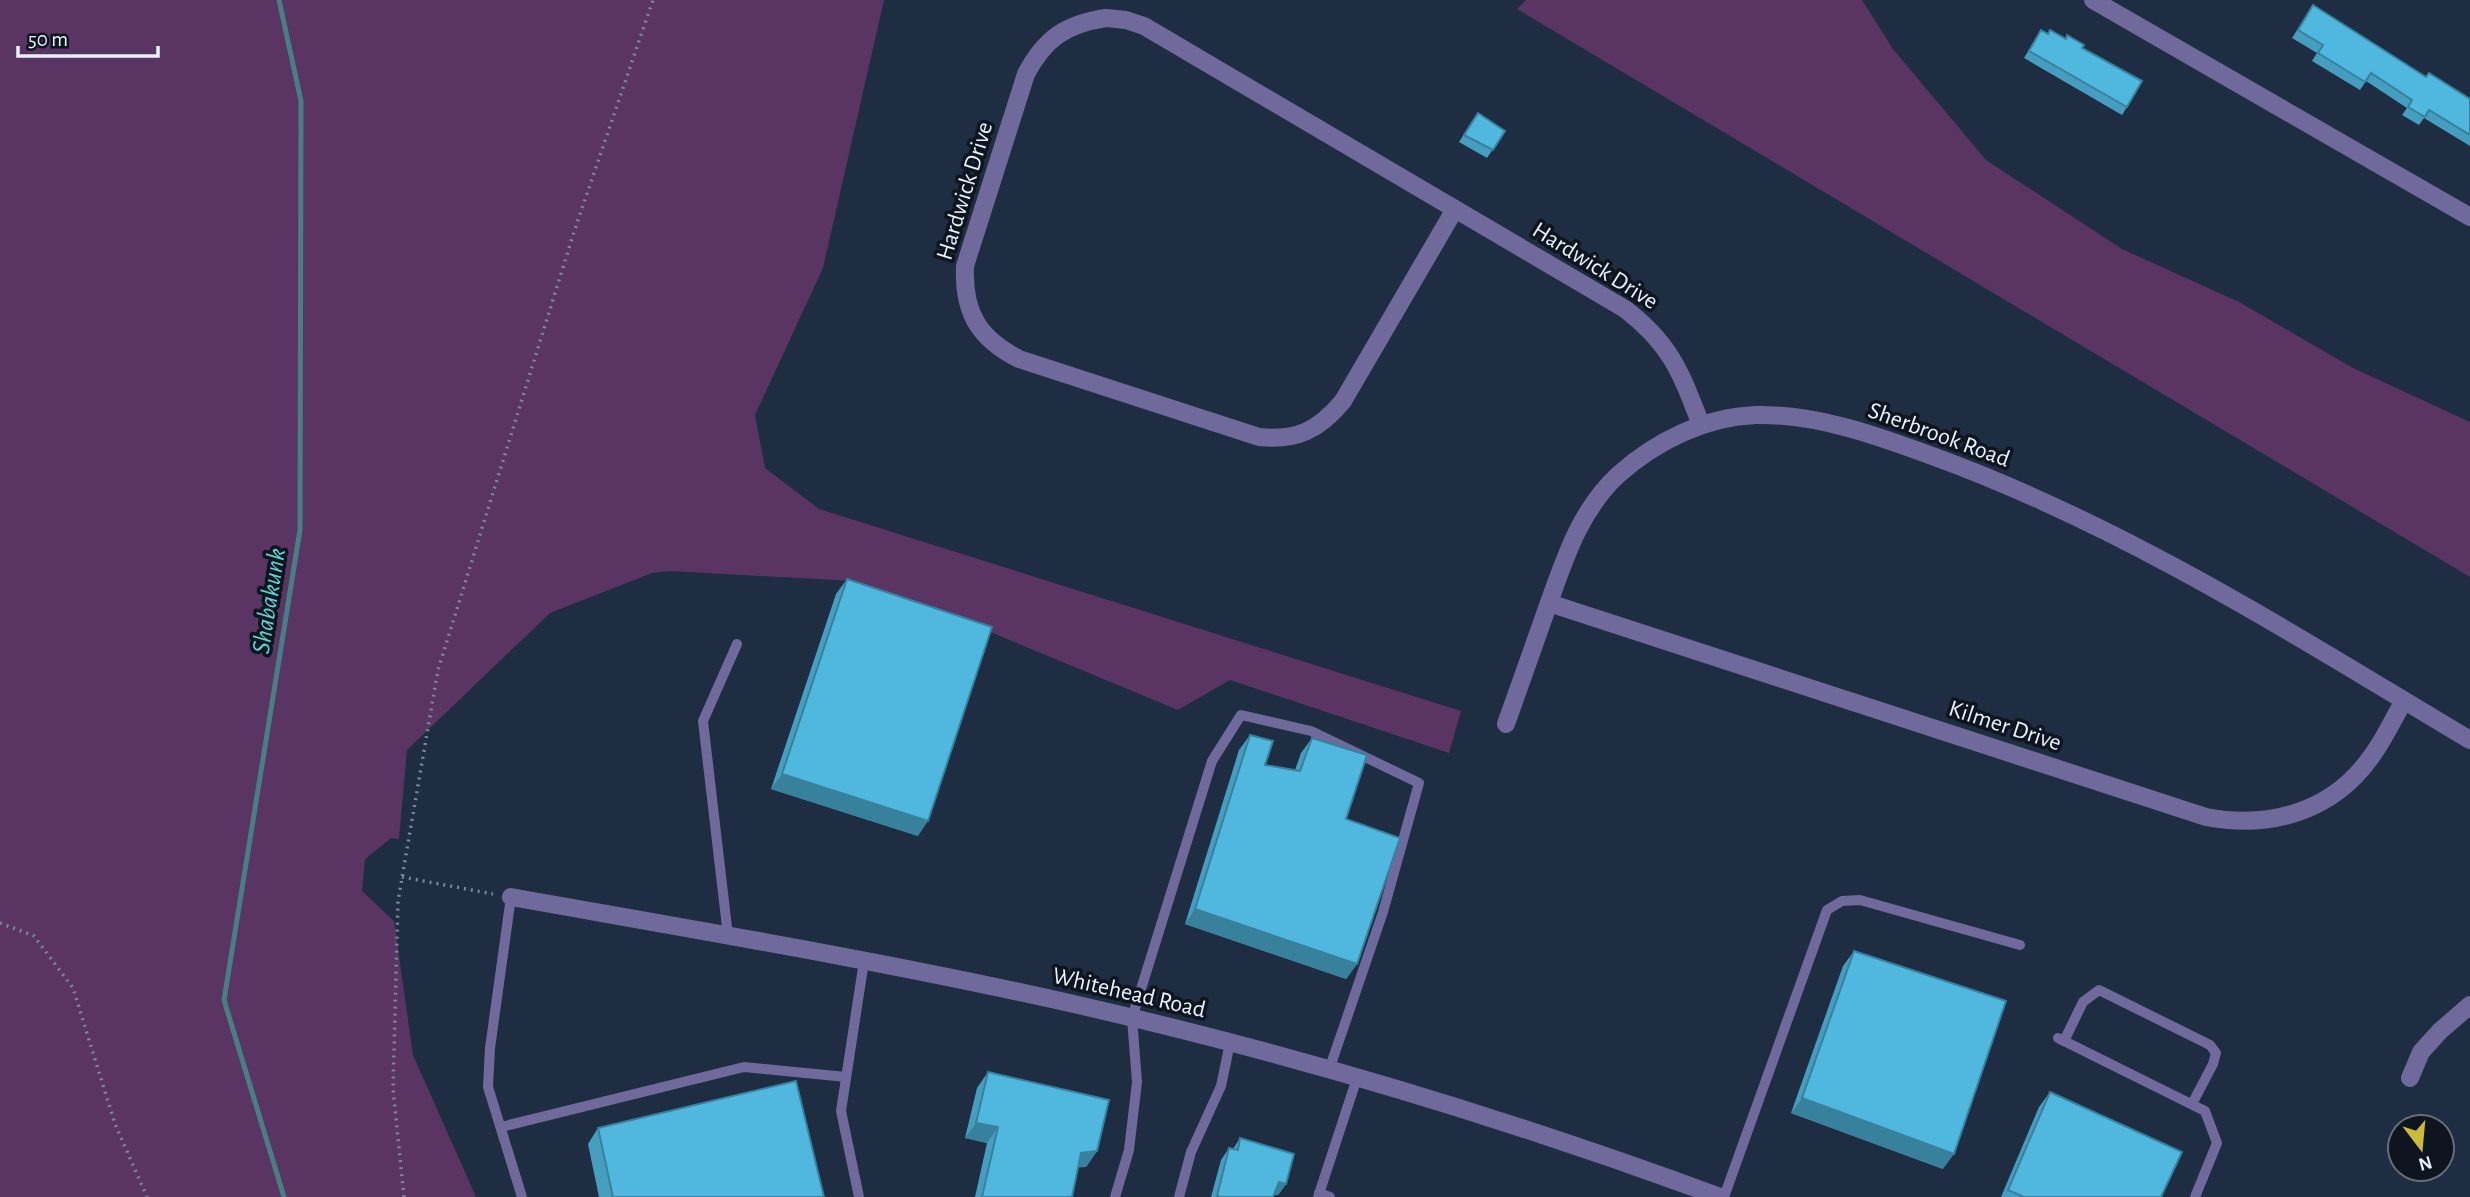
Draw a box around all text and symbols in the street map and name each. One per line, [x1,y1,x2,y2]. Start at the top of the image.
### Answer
scale bar [18,14,158,58]
text: 50 m [28,29,68,50]
street label: Hardwick Drive [933,119,997,263]
street label: Hardwick Drive [1528,218,1662,314]
street label: Sherbrook Road [1865,398,2013,472]
water label: Shabakunk [248,546,290,656]
street label: Kilmer Drive [1946,697,2064,755]
street label: Whitehead Road [1050,964,1208,1022]
north arrow [2386,1113,2456,1183]
text: N [2416,1152,2434,1174]

